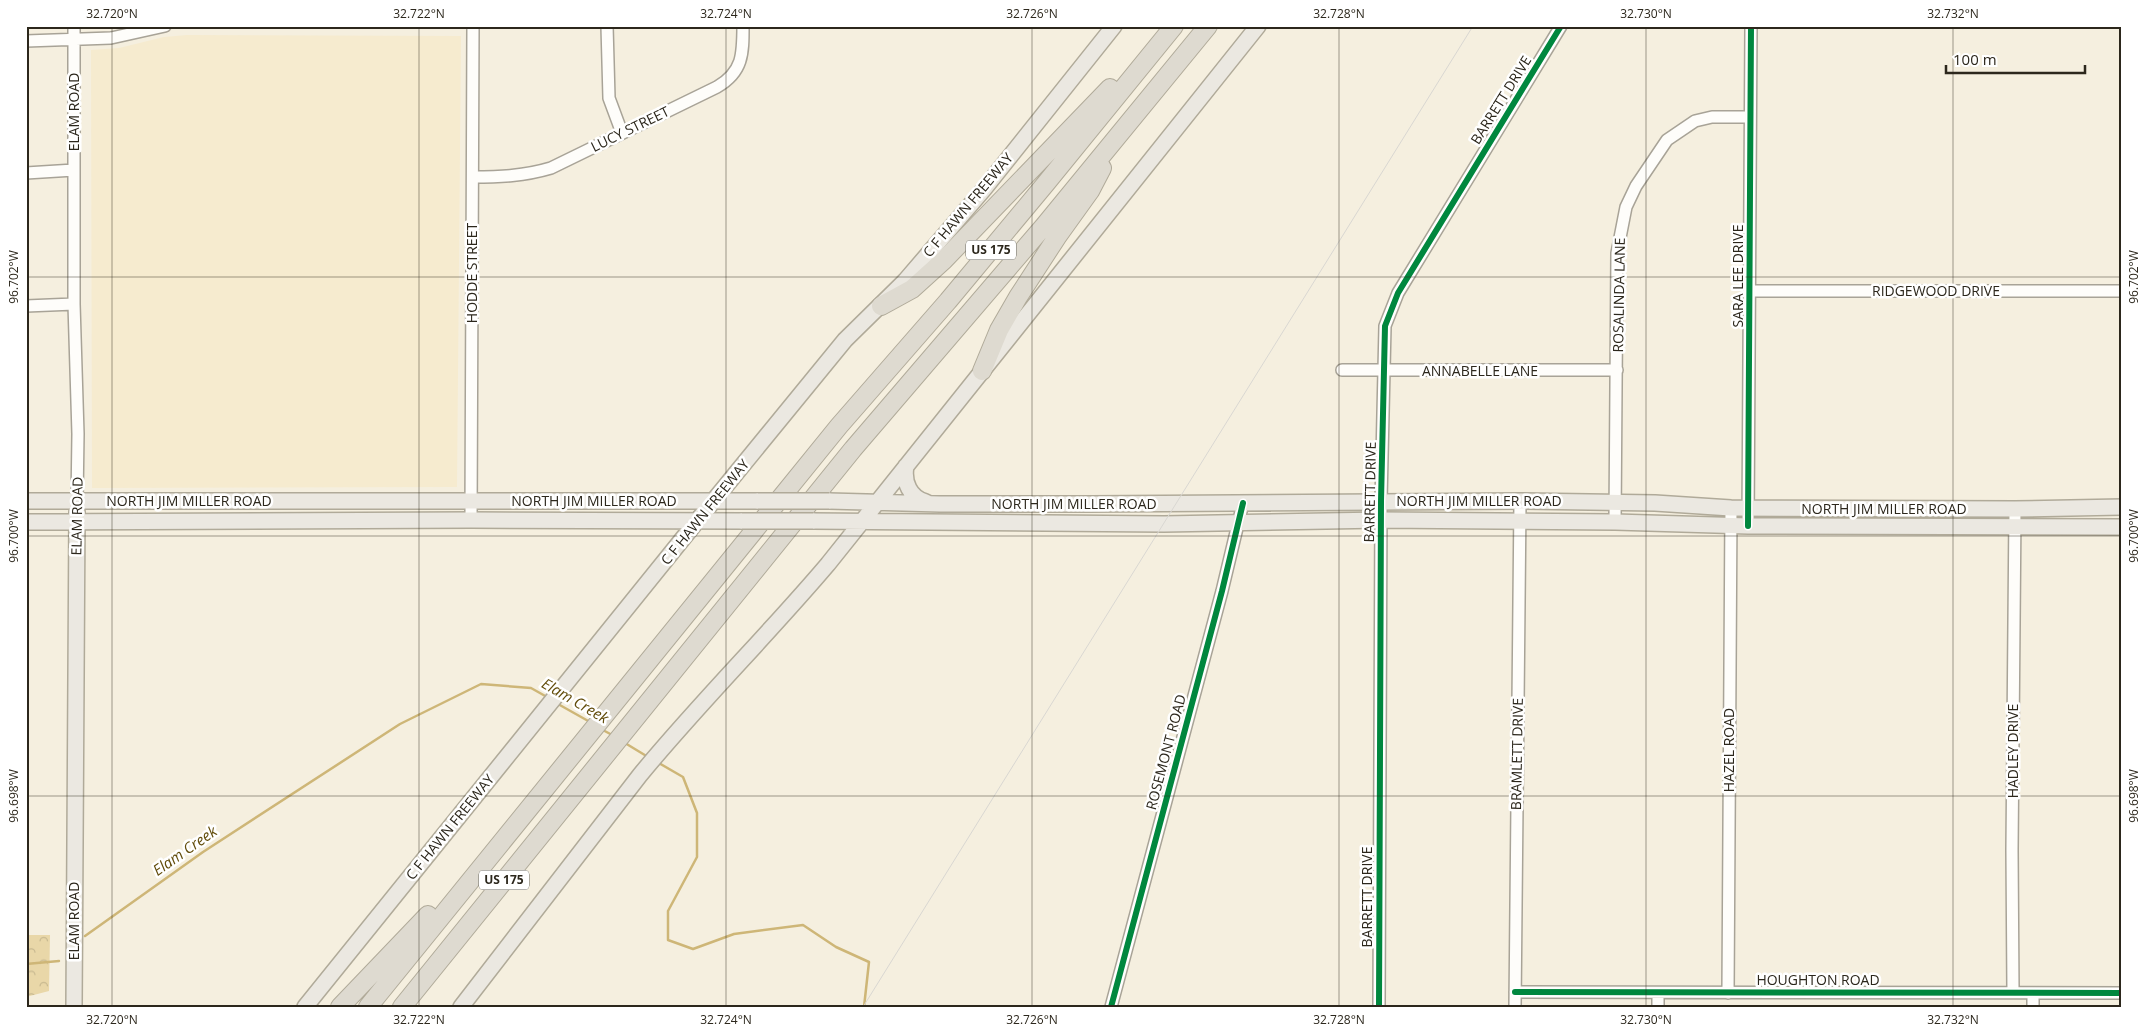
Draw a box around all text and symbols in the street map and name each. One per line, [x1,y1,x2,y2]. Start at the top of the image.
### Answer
text: 32.720°N [86,5,138,22]
text: 32.722°N [393,5,445,22]
text: 32.724°N [700,5,752,22]
text: 32.726°N [1006,5,1058,22]
text: 32.728°N [1313,5,1365,22]
text: 32.730°N [1620,5,1672,22]
text: 32.732°N [1927,5,1979,22]
scale bar [1946,42,2084,74]
text: 100 m [1953,49,1997,69]
street label: BARRETT DRIVE [1466,52,1535,148]
street label: ELAM ROAD [64,73,83,151]
street label: LUCY STREET [587,101,672,156]
street label: C F HAWN FREEWAY [918,148,1017,261]
street label: HODDE STREET [462,223,481,323]
street label: SARA LEE DRIVE [1728,225,1747,328]
street label: ROSALINDA LANE [1608,237,1629,353]
road number: US 175 [966,240,1016,260]
text: 96.702°W [5,250,22,304]
text: 96.702°W [2125,250,2142,304]
street label: RIDGEWOOD DRIVE [1872,281,2000,300]
street label: ANNABELLE LANE [1422,361,1538,380]
street label: BARRETT DRIVE [1359,441,1380,543]
street label: C F HAWN FREEWAY [656,455,753,568]
street label: ELAM ROAD [66,476,87,556]
street label: NORTH JIM MILLER ROAD [106,491,272,510]
street label: NORTH JIM MILLER ROAD [511,491,677,510]
street label: NORTH JIM MILLER ROAD [1396,491,1562,510]
street label: NORTH JIM MILLER ROAD [991,494,1157,513]
street label: NORTH JIM MILLER ROAD [1801,499,1967,518]
text: 96.700°W [5,509,22,563]
text: 96.700°W [2125,509,2142,563]
water label: Elam Creek [538,673,613,728]
street label: ROSEMONT ROAD [1141,692,1190,812]
street label: BRAMLETT DRIVE [1506,698,1527,810]
street label: HADLEY DRIVE [2003,704,2022,798]
street label: HAZEL ROAD [1719,708,1738,792]
text: 96.698°W [5,769,22,823]
text: 96.698°W [2125,769,2142,823]
street label: C F HAWN FREEWAY [401,770,498,883]
water label: Elam Creek [148,820,221,880]
street label: BARRETT DRIVE [1357,847,1376,947]
road number: US 175 [479,870,529,890]
street label: ELAM ROAD [64,882,83,960]
street label: HOUGHTON ROAD [1756,970,1880,989]
text: 32.720°N [86,1011,138,1028]
text: 32.722°N [393,1011,445,1028]
text: 32.724°N [700,1011,752,1028]
text: 32.726°N [1006,1011,1058,1028]
text: 32.728°N [1313,1011,1365,1028]
text: 32.730°N [1620,1011,1672,1028]
text: 32.732°N [1927,1011,1979,1028]

